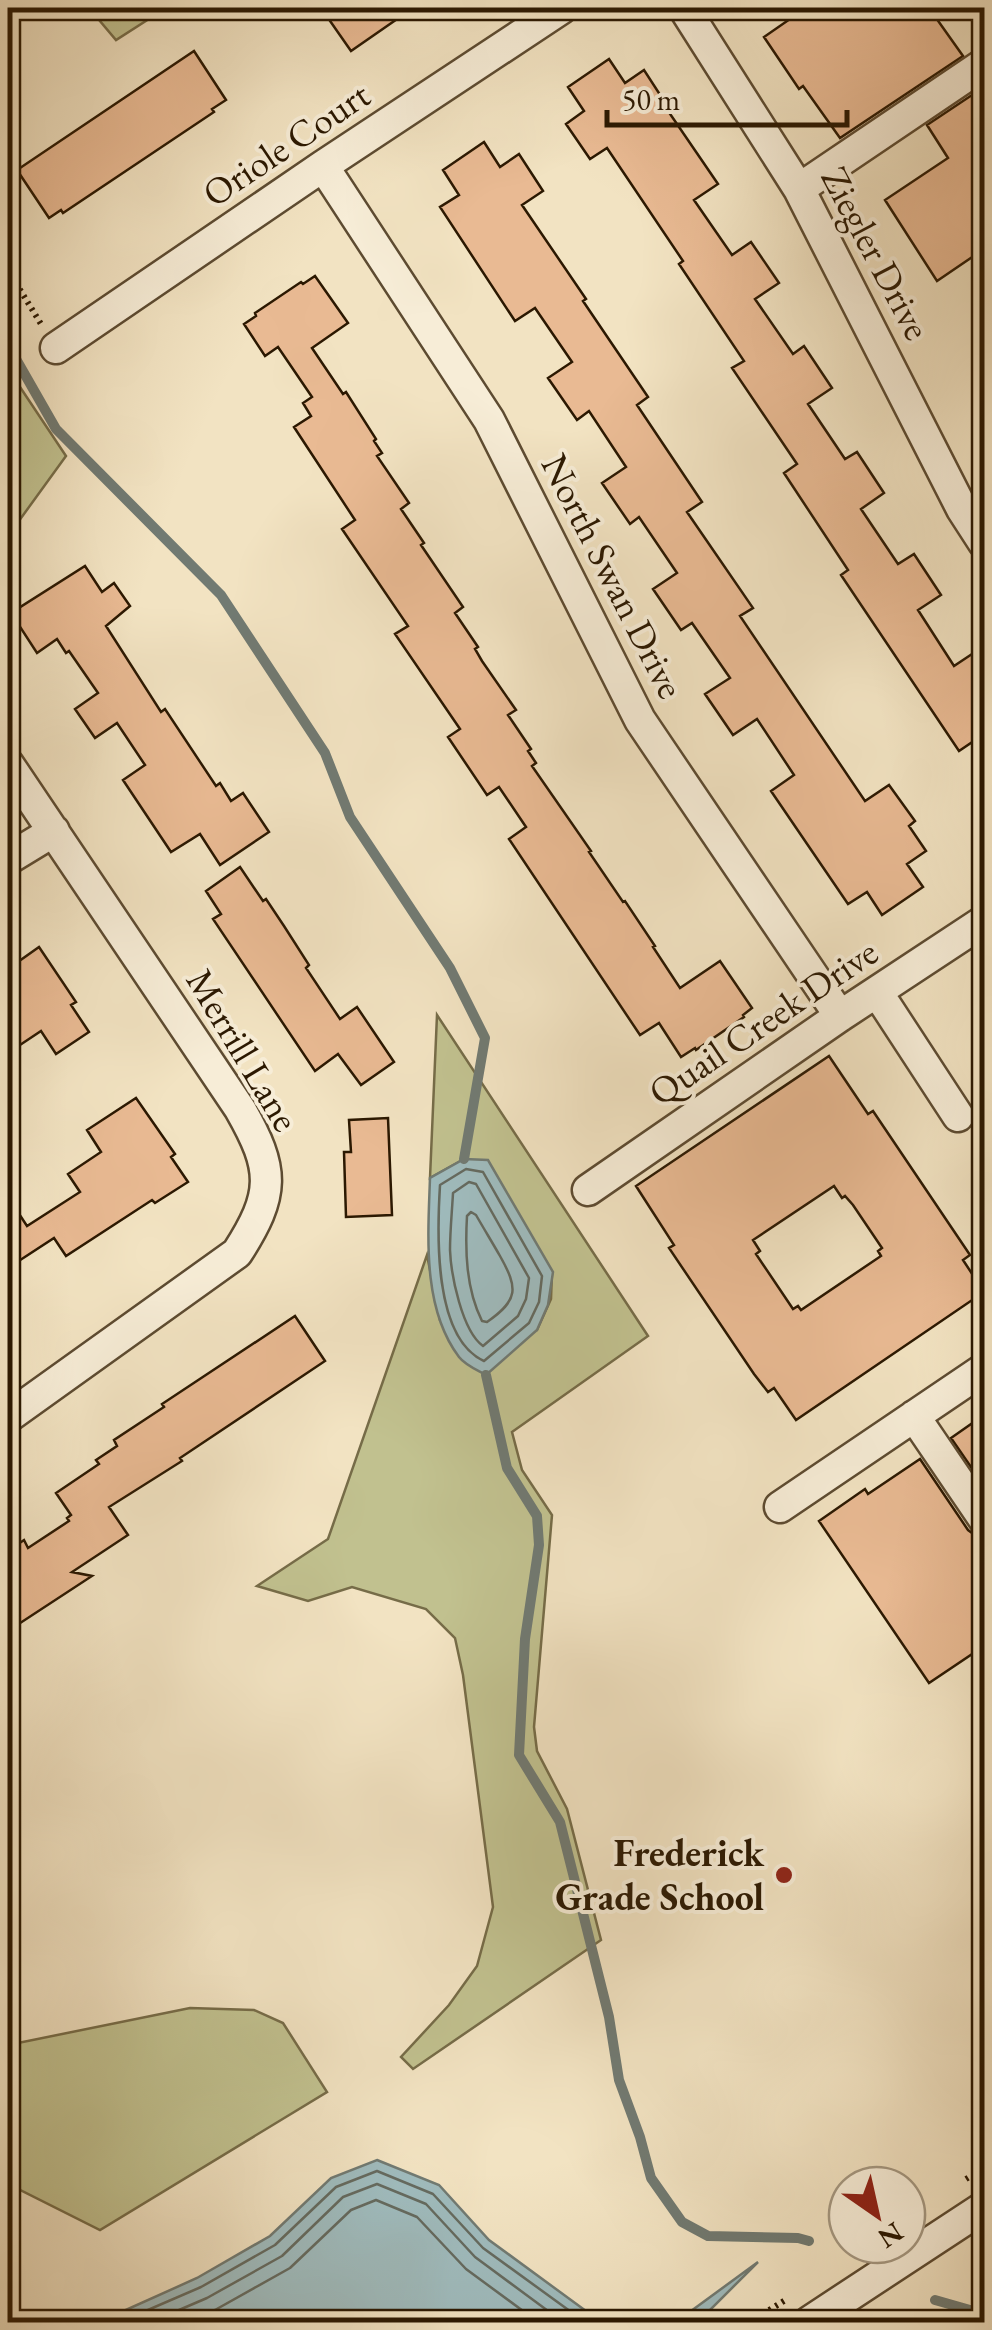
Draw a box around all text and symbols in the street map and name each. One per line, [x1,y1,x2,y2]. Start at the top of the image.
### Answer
scale bar [607,65,847,127]
street label: Oriole Court [193,70,379,217]
text: 50 m [622,80,680,119]
street label: Ziegler Drive [810,158,942,348]
street label: North Swan Drive [531,445,696,706]
street label: Quail Creek Drive [639,927,887,1116]
street label: Merrill Lane [176,960,311,1140]
place label: Frederick Grade School [555,1828,765,1921]
marker: Frederick Grade School [773,1864,795,1886]
north arrow [827,2165,927,2265]
text: N [871,2214,910,2257]

